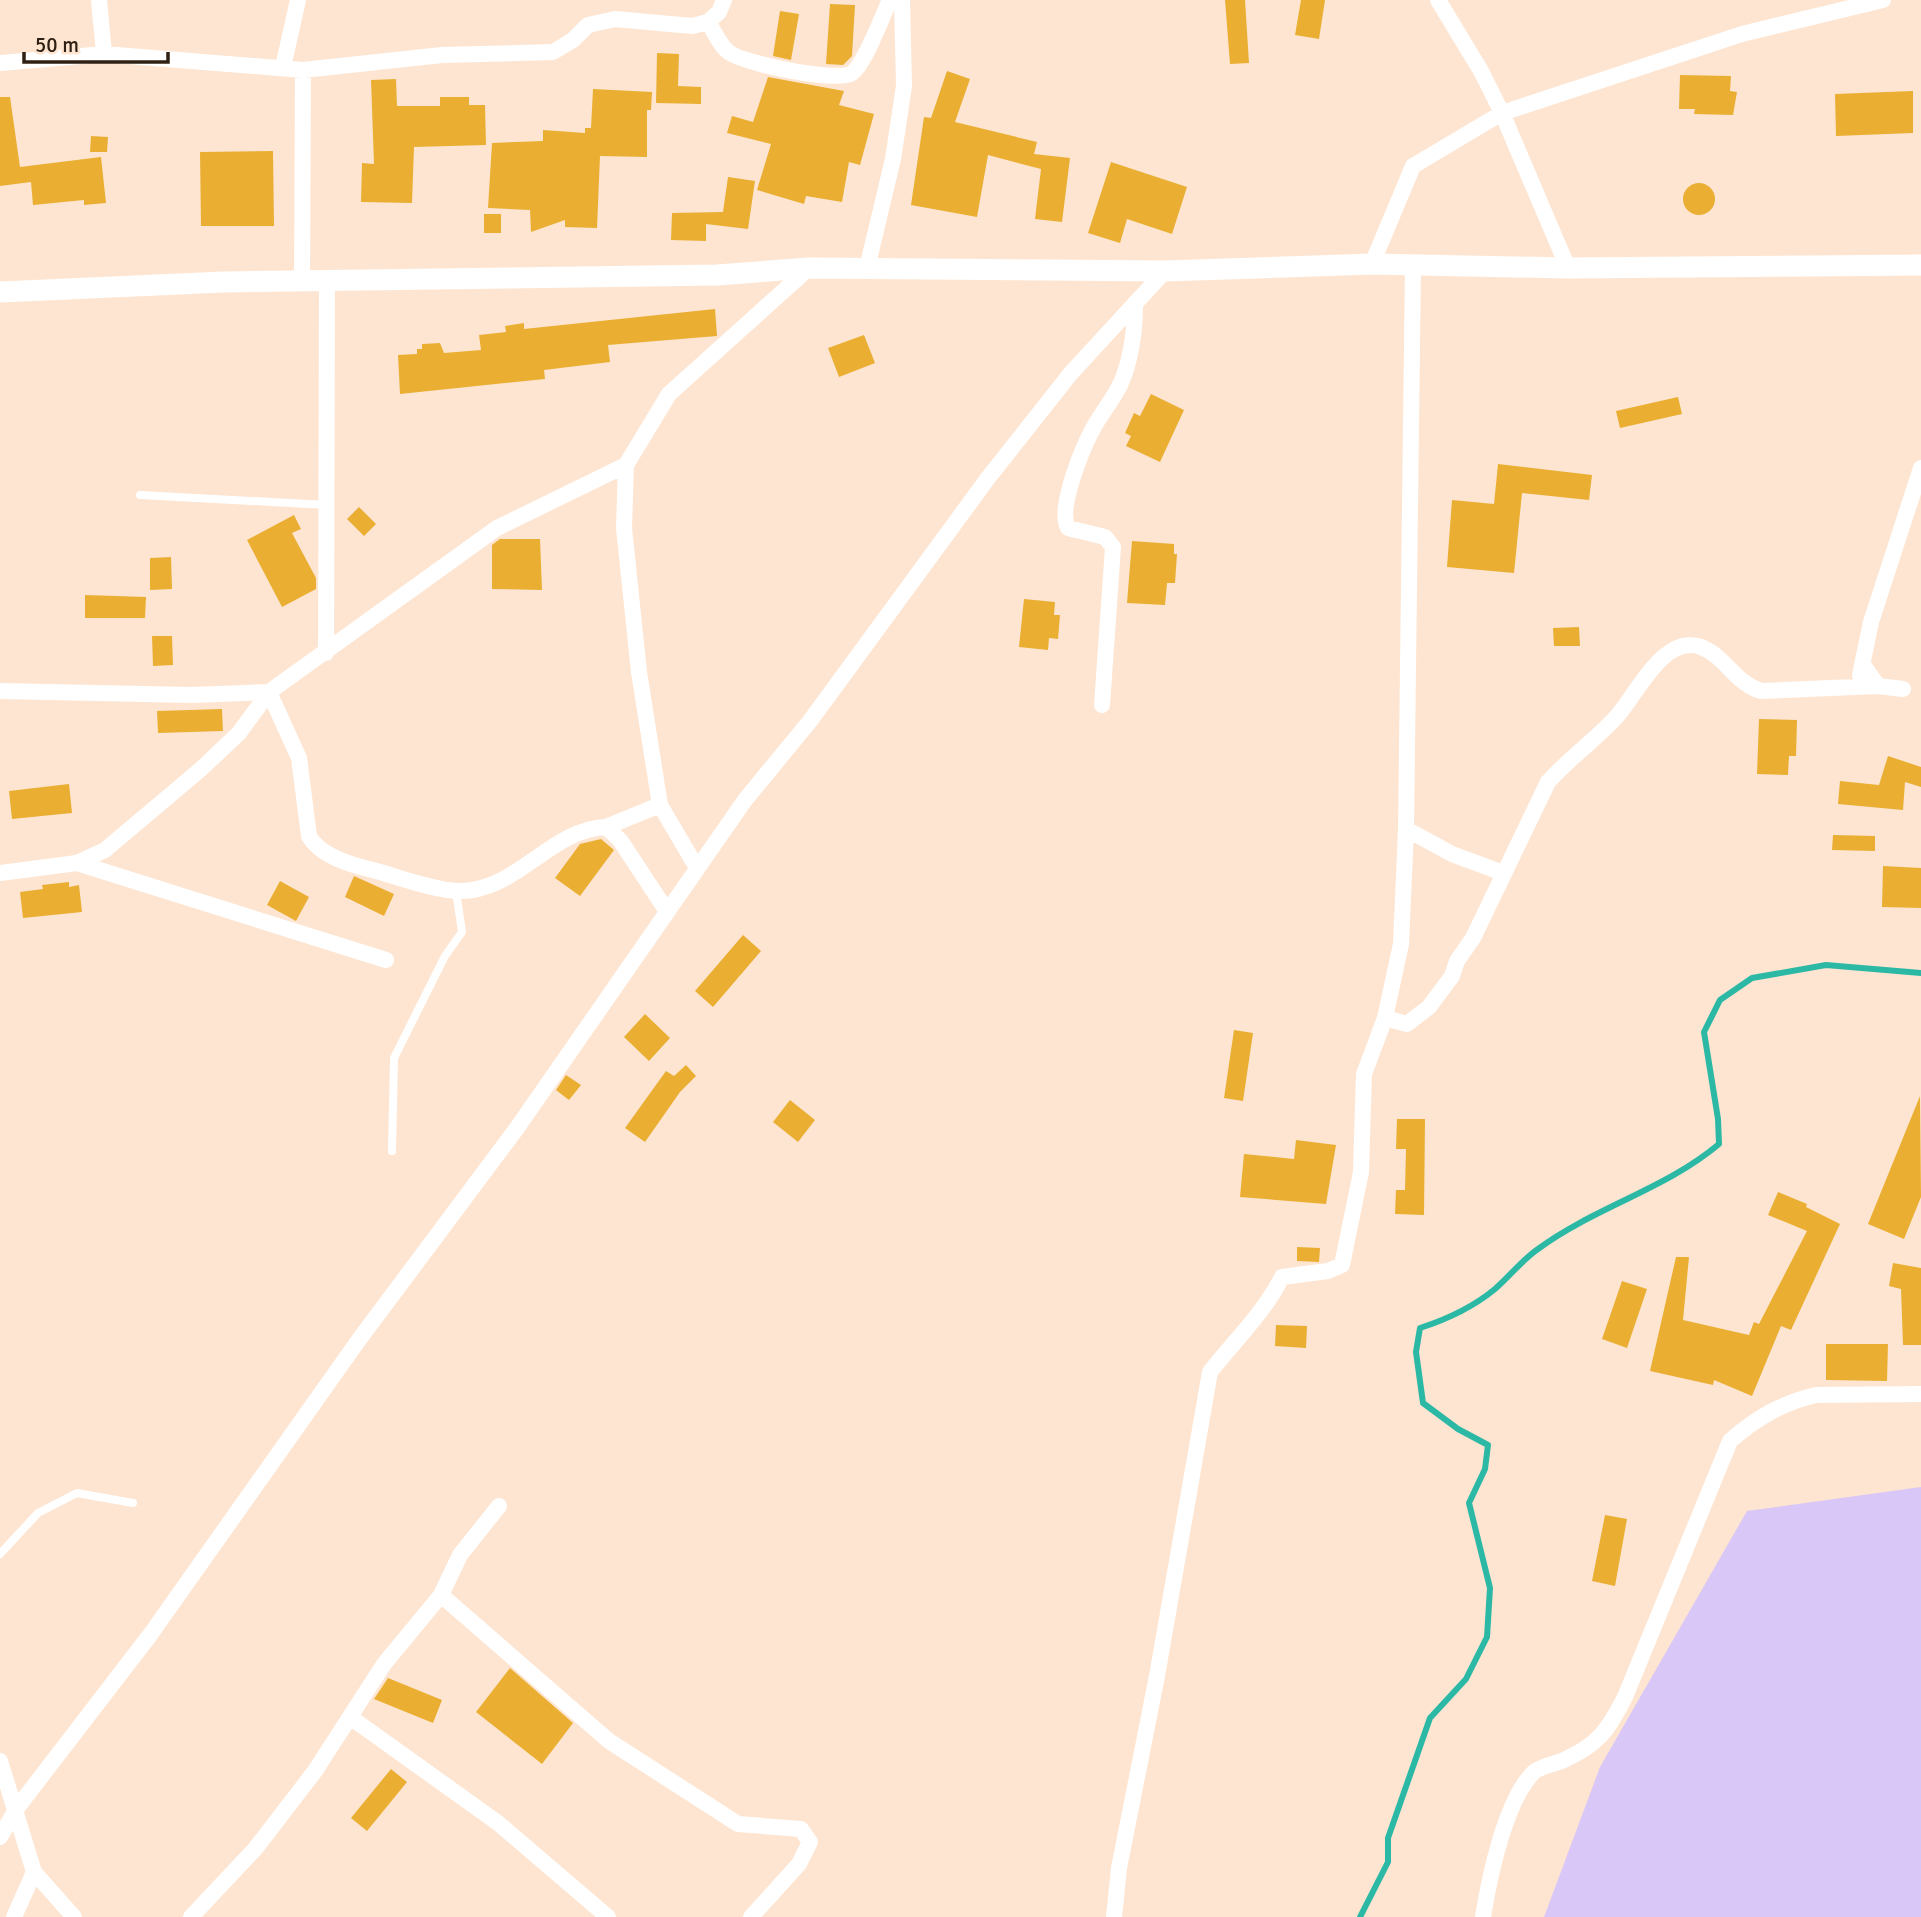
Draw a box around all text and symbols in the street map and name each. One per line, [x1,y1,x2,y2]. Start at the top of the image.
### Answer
scale bar [24,21,168,65]
text: 50 m [35,32,79,58]

